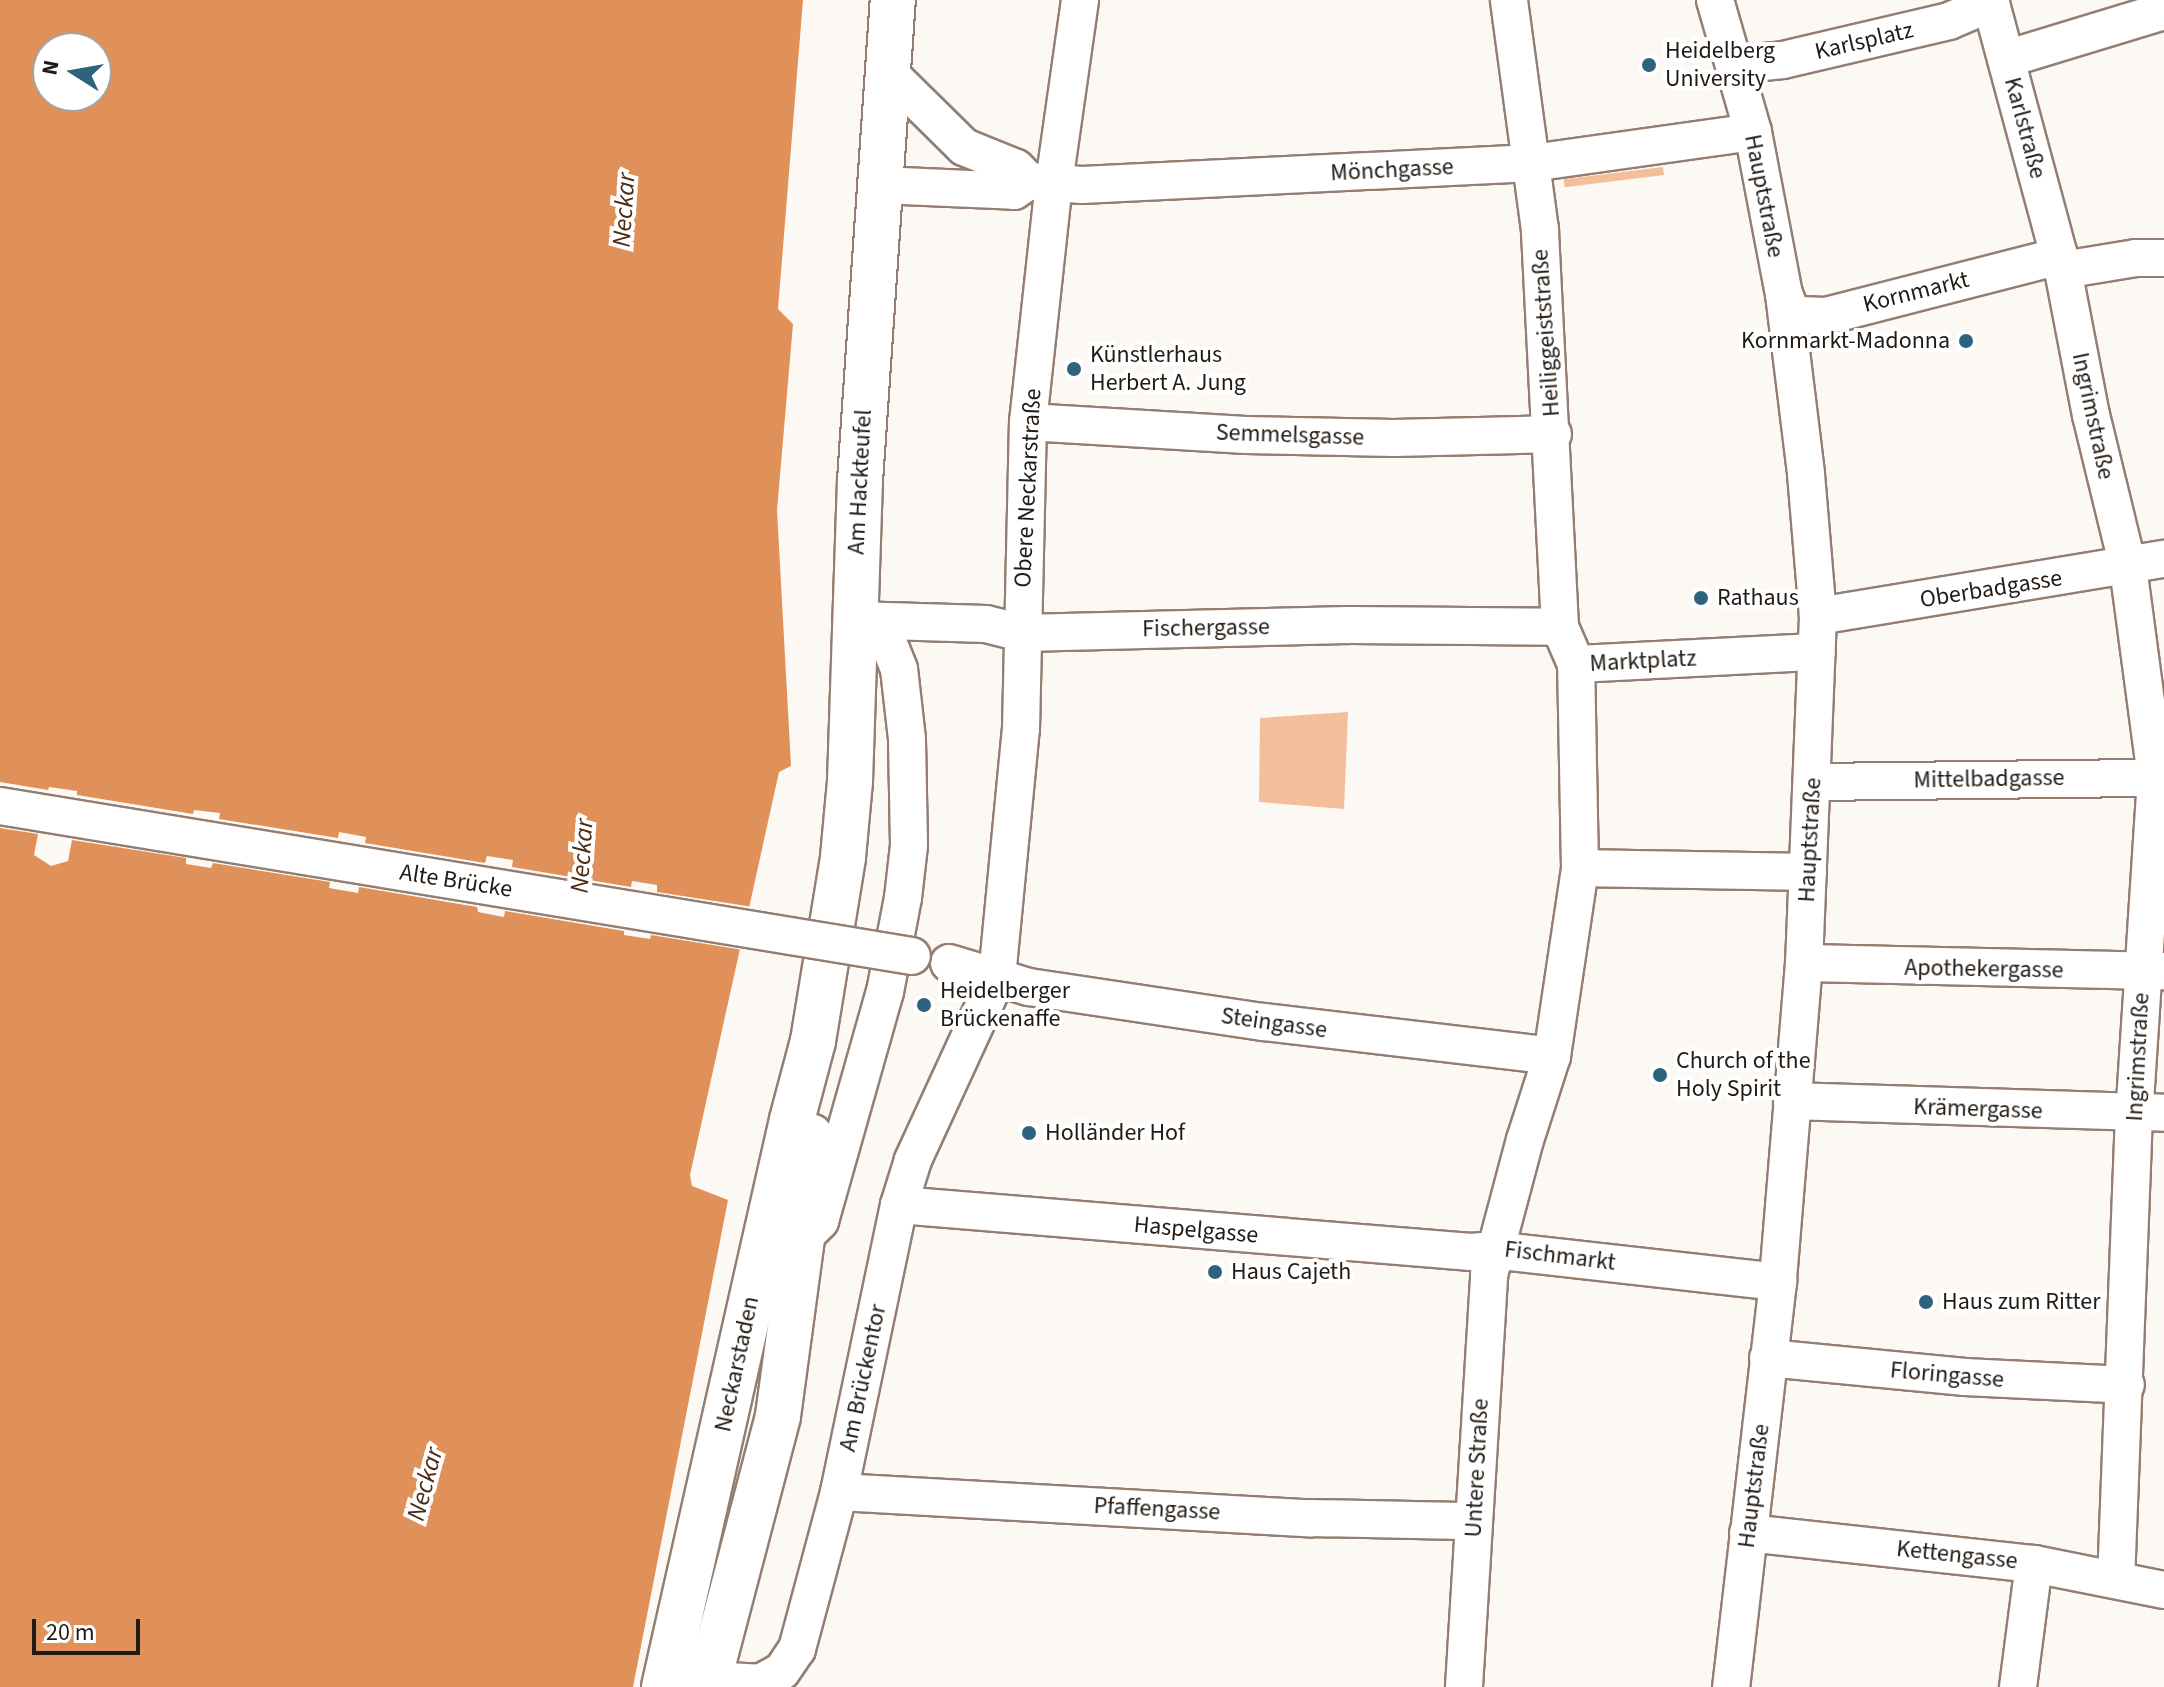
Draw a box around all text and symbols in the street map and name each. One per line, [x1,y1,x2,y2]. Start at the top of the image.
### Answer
street label: Karlsplatz [1812,16,1916,66]
north arrow [32,32,112,112]
place label: Heidelberg University [1665,37,1775,93]
marker: Heidelberg University [1640,56,1658,74]
text: N [33,58,68,78]
street label: Karlstraße [1998,74,2052,182]
street label: Hauptstraße [1738,132,1790,260]
street label: Mönchgasse [1330,152,1454,188]
water label: Neckar [606,172,642,248]
street label: Heiliggeiststraße [1526,248,1566,418]
street label: Kornmarkt [1860,265,1972,319]
place label: Kornmarkt-Madonna [1741,327,1950,355]
marker: Kornmarkt-Madonna [1957,332,1975,350]
place label: Künstlerhaus Herbert A. Jung [1090,341,1246,397]
street label: Ingrimstraße [2066,350,2120,482]
marker: Künstlerhaus Herbert A. Jung [1065,360,1083,378]
street label: Obere Neckarstraße [1008,388,1048,588]
street label: Am Hackteufel [842,409,878,555]
street label: Semmelsgasse [1215,418,1365,452]
street label: Oberbadgasse [1918,564,2064,614]
place label: Rathaus [1717,584,1799,612]
marker: Rathaus [1692,589,1710,607]
street label: Fischergasse [1142,612,1270,644]
street label: Marktplatz [1589,644,1697,678]
street label: Mittelbadgasse [1913,763,2065,795]
street label: Hauptstraße [1792,777,1828,903]
water label: Neckar [564,818,600,894]
street label: Alte Brücke [398,858,514,904]
street label: Apothekergasse [1904,953,2064,985]
place label: Heidelberger Brückenaffe [940,977,1070,1033]
street label: Ingrimstraße [2120,992,2156,1122]
marker: Heidelberger Brückenaffe [915,996,933,1014]
street label: Steingasse [1219,1001,1329,1045]
place label: Church of the Holy Spirit [1676,1047,1811,1103]
marker: Church of the Holy Spirit [1651,1066,1669,1084]
street label: Krämergasse [1913,1092,2043,1126]
place label: Holländer Hof [1045,1119,1185,1147]
marker: Holländer Hof [1020,1124,1038,1142]
street label: Haspelgasse [1133,1210,1259,1250]
street label: Fischmarkt [1503,1235,1617,1277]
place label: Haus Cajeth [1231,1258,1351,1286]
marker: Haus Cajeth [1206,1263,1224,1281]
place label: Haus zum Ritter [1942,1288,2101,1316]
marker: Haus zum Ritter [1917,1293,1935,1311]
street label: Neckarstaden [709,1294,765,1434]
street label: Am Brückentor [833,1302,893,1454]
street label: Floringasse [1889,1356,2005,1394]
street label: Untere Straße [1459,1398,1495,1538]
street label: Hauptstraße [1732,1422,1776,1550]
water label: Neckar [400,1444,450,1524]
street label: Pfaffengasse [1093,1491,1221,1527]
street label: Kettengasse [1895,1534,2019,1576]
scale bar [36,1603,144,1653]
text: 20 m [46,1615,95,1650]

